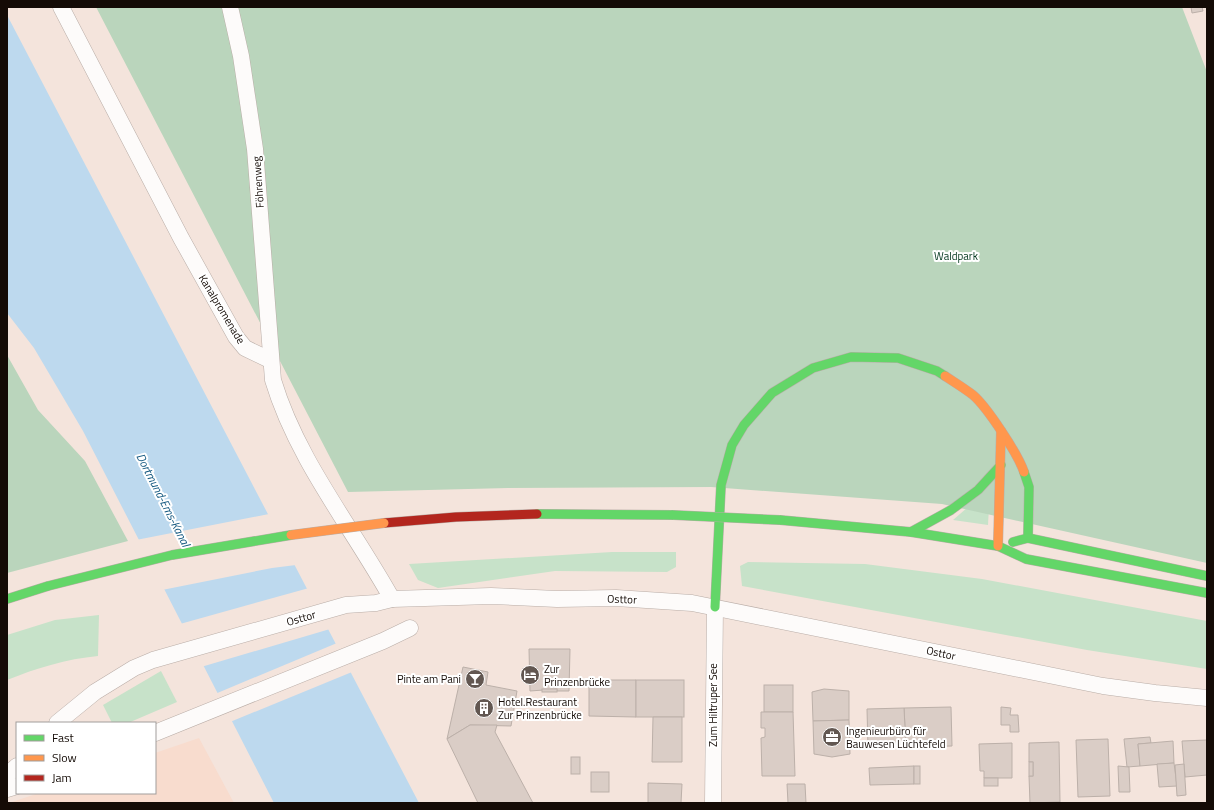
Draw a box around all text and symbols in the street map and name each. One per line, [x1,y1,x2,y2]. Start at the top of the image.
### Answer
street label: Föhrenweg [248,155,268,208]
park label: Waldpark [934,248,979,264]
street label: Kanalpromenade [195,271,249,347]
water label: Dortmund-Ems-Kanal [132,450,196,551]
street label: Osttor [607,590,637,608]
street label: Osttor [285,606,318,630]
street label: Osttor [925,642,957,664]
place label: Zur Prinzenbrücke [544,661,610,690]
street label: Zum Hiltruper See [705,663,721,747]
hotel icon: Zur Prinzenbrücke [519,664,541,686]
bar icon: Pinte am Pani [464,668,486,690]
place label: Pinte am Pani [397,671,461,687]
place label: Hotel.Restaurant Zur Prinzenbrücke [498,694,582,723]
building icon: Hotel.Restaurant Zur Prinzenbrücke [473,697,495,719]
legend [16,722,156,794]
place label: Ingenieurbüro für Bauwesen Lüchtefeld [846,723,946,752]
office icon: Ingenieurbüro für Bauwesen Lüchtefeld [821,726,843,748]
text: Fast [52,728,75,747]
text: Slow [52,748,77,767]
text: Jam [52,768,72,787]

